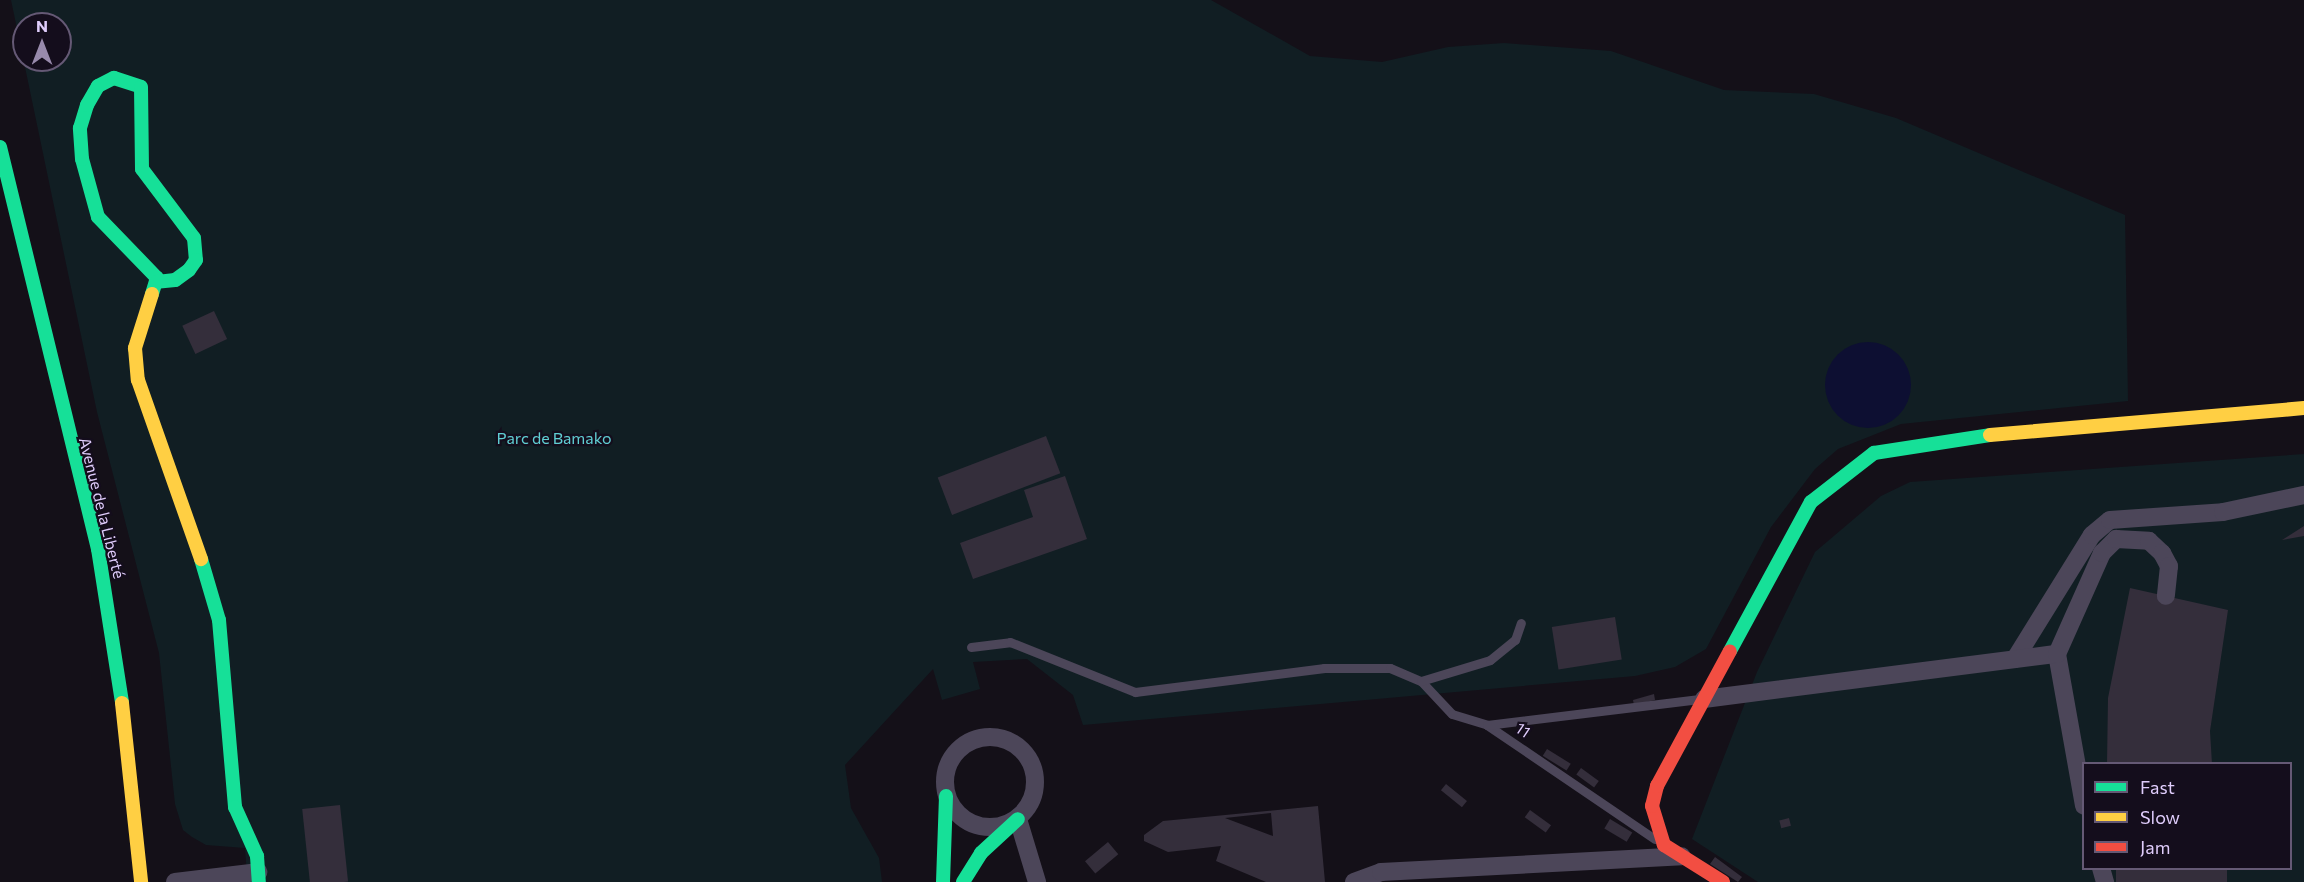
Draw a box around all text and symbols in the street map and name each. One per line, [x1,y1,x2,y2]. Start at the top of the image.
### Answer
north arrow [12,12,72,72]
text: N [36,16,48,35]
park label: Parc de Bamako [496,428,612,448]
street label: Avenue de la Liberté [75,435,129,581]
street label: 11 [1512,718,1534,742]
legend [2082,762,2292,870]
text: Fast [2140,776,2175,798]
text: Slow [2140,806,2180,828]
text: Jam [2140,836,2170,858]

